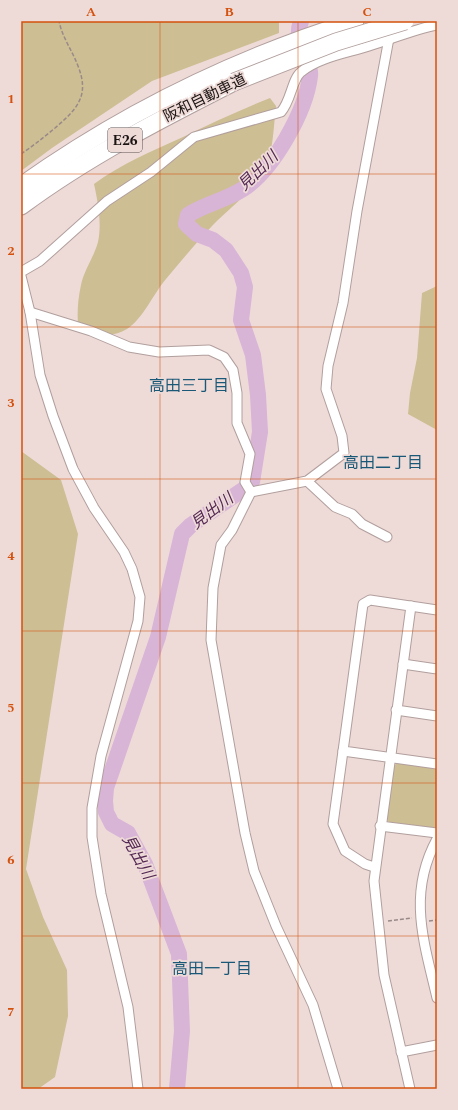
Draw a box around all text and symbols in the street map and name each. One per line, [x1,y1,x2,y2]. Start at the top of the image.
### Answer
text: A [86,2,96,22]
text: B [224,2,234,22]
text: C [362,2,372,22]
street label: 阪和自動車道 [160,68,250,128]
text: 1 [7,89,15,109]
road number: E26 [108,128,142,152]
water label: 見出川 [232,144,285,196]
text: 2 [7,241,15,261]
district label: 高田三丁目 [149,374,229,398]
text: 3 [7,393,15,413]
district label: 高田二丁目 [343,451,423,475]
water label: 見出川 [186,486,240,535]
text: 4 [7,546,15,566]
text: 5 [7,698,15,718]
water label: 見出川 [116,830,161,886]
text: 6 [7,850,15,870]
district label: 高田一丁目 [172,957,252,981]
text: 7 [7,1002,15,1022]

